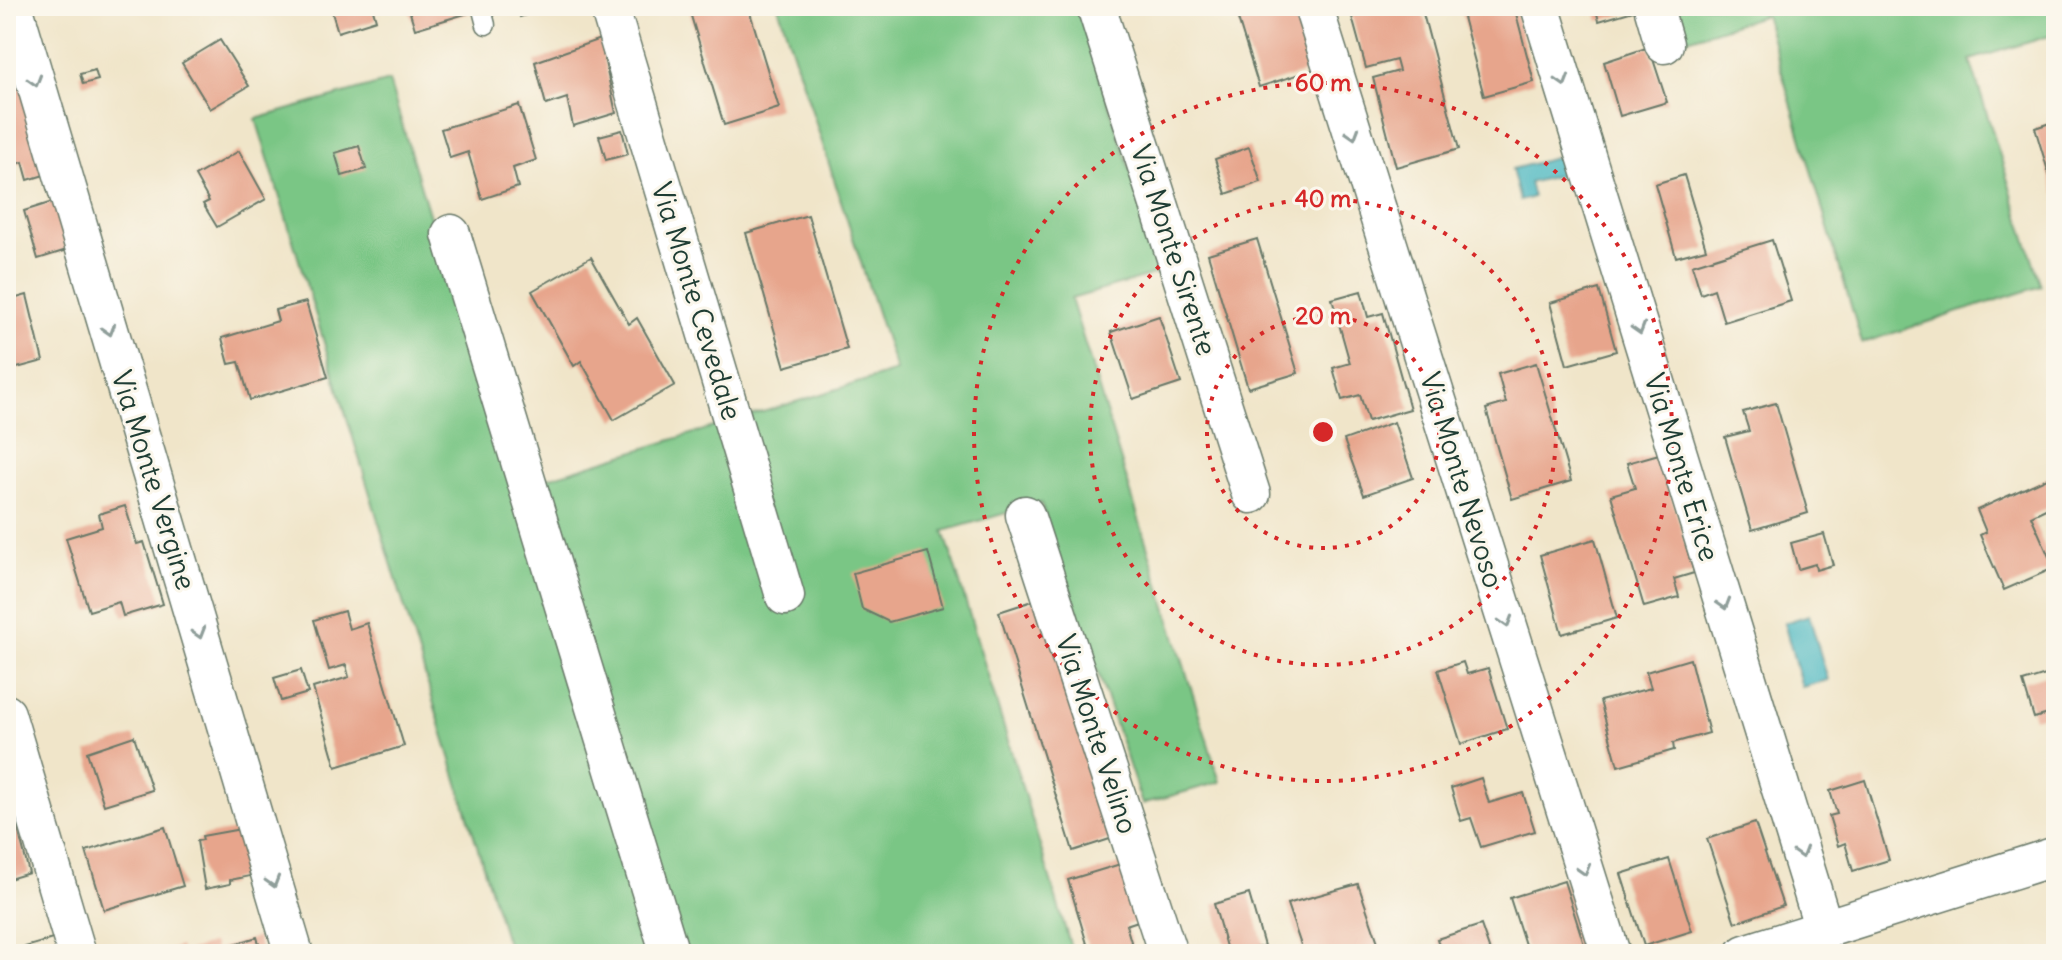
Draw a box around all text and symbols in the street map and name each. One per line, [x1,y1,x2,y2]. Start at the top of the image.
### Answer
text: 60 m [1295,67,1351,97]
one-way arrow [26,73,42,87]
one-way arrow [1554,73,1570,87]
one-way arrow [1344,126,1360,140]
street label: Via Monte Sirente [1123,140,1225,360]
street label: Via Monte Cevedale [644,178,750,424]
text: 40 m [1295,183,1351,213]
text: 20 m [1295,300,1351,330]
one-way arrow [1630,321,1646,335]
one-way arrow [100,323,116,336]
street label: Via Monte Vergine [104,366,204,594]
street label: Via Monte Nevoso [1412,368,1512,592]
street label: Via Monte Erice [1636,369,1728,565]
centre of rings [1309,418,1337,446]
one-way arrow [1715,597,1731,611]
one-way arrow [1497,615,1513,629]
one-way arrow [190,626,206,639]
street label: Via Monte Velino [1048,630,1146,838]
one-way arrow [1791,845,1807,859]
one-way arrow [1575,863,1591,877]
one-way arrow [264,875,280,889]

